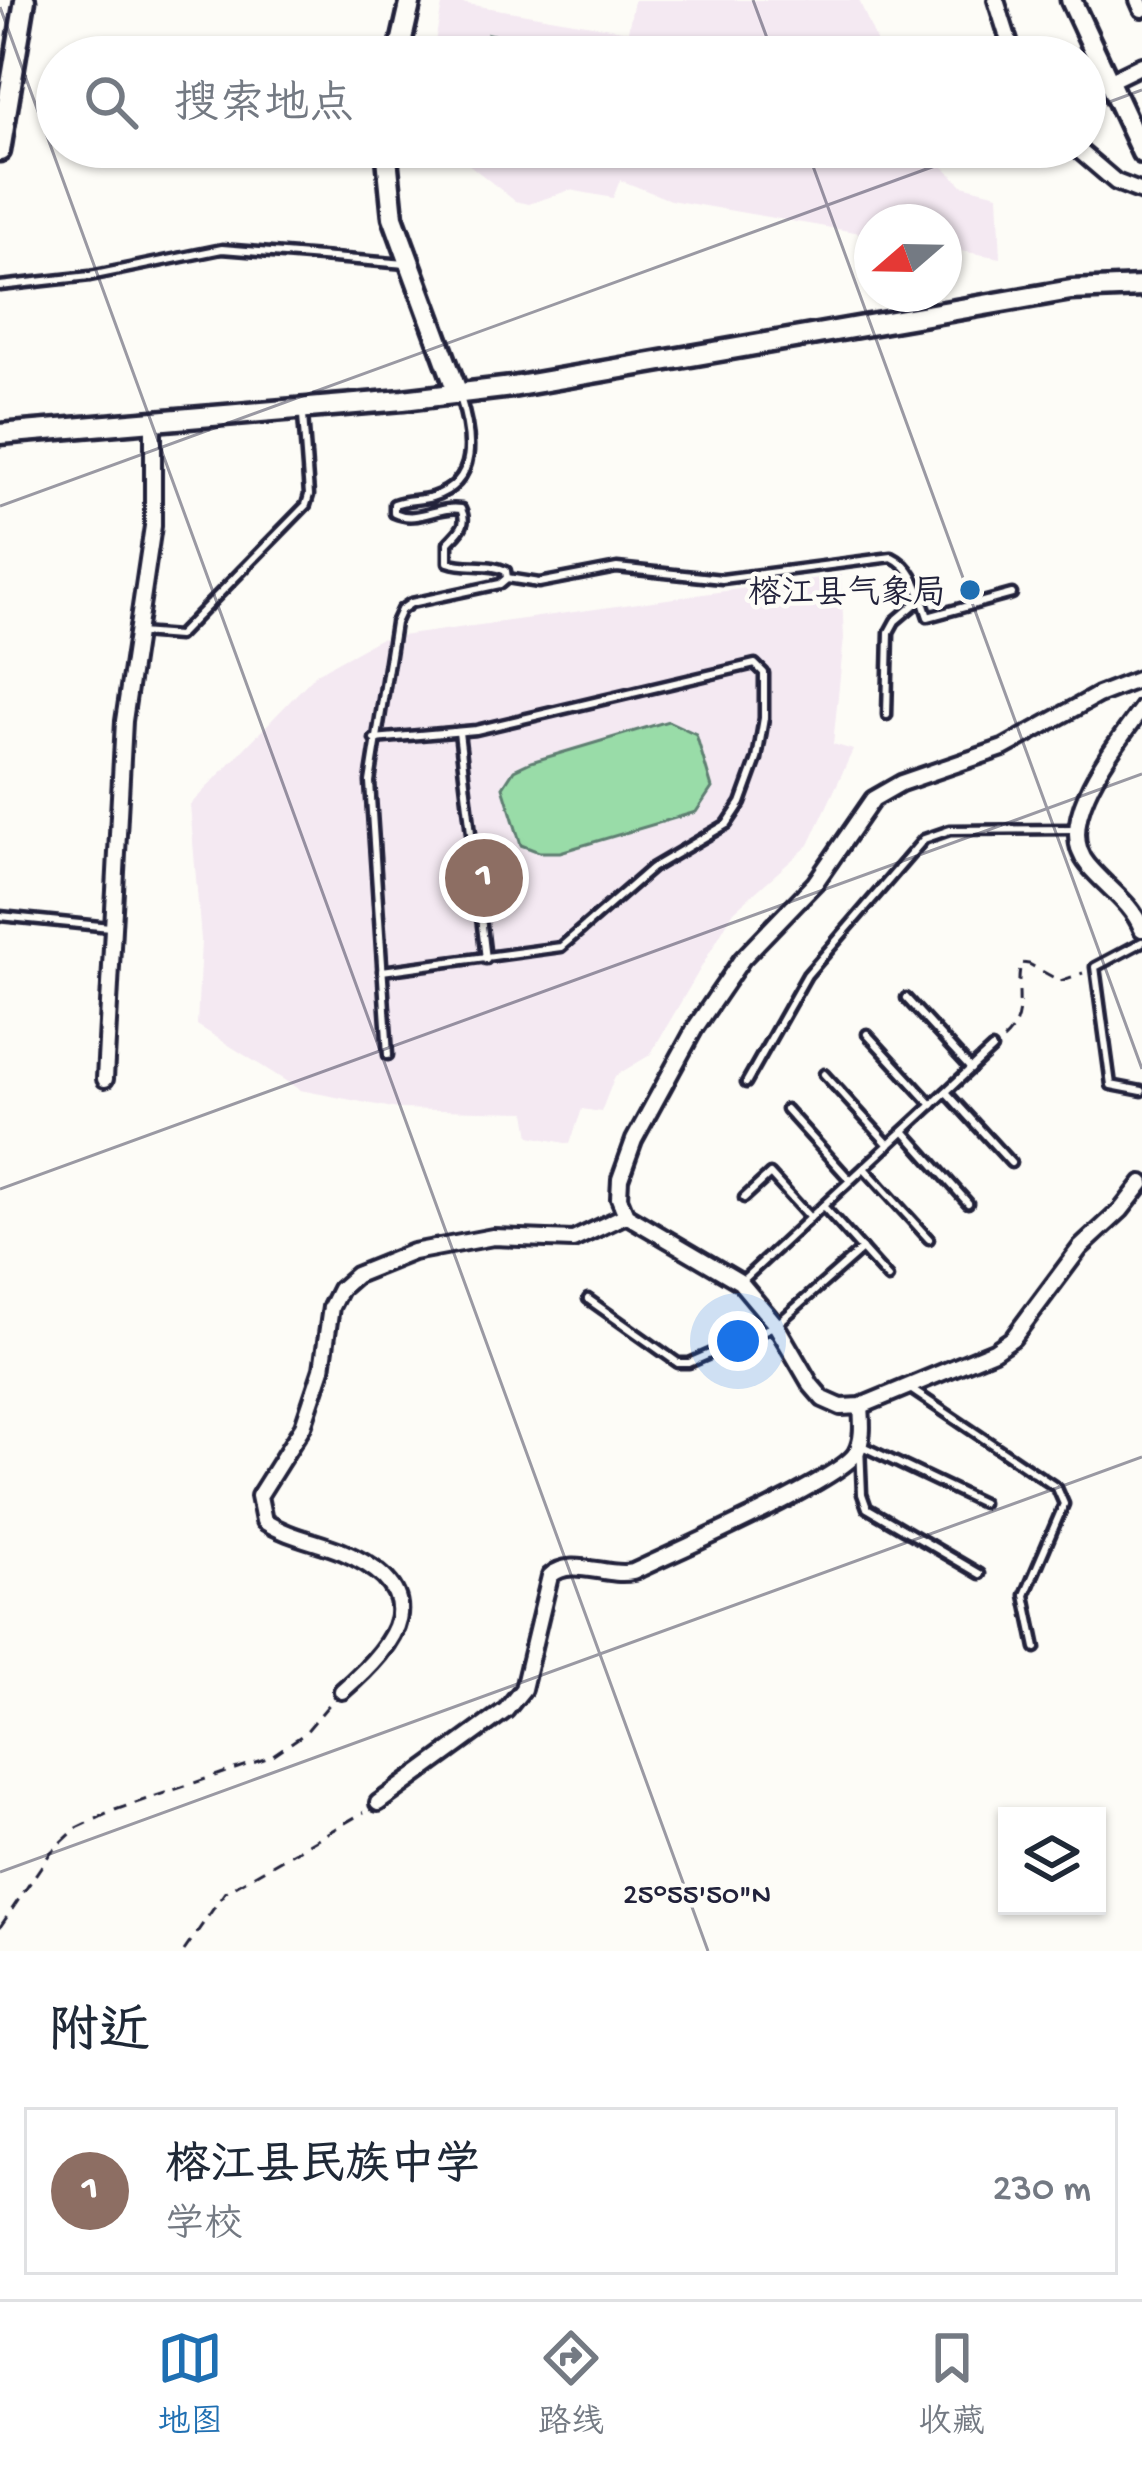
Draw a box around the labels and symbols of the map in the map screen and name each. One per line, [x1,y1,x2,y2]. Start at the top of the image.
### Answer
north arrow [854,204,962,312]
place label: 榕江县气象局 [748,574,946,615]
marker: 榕江县气象局 [957,577,983,603]
pin: 1 [445,833,523,923]
your location [708,1311,768,1371]
text: 25°55'50"N [623,1880,771,1915]

